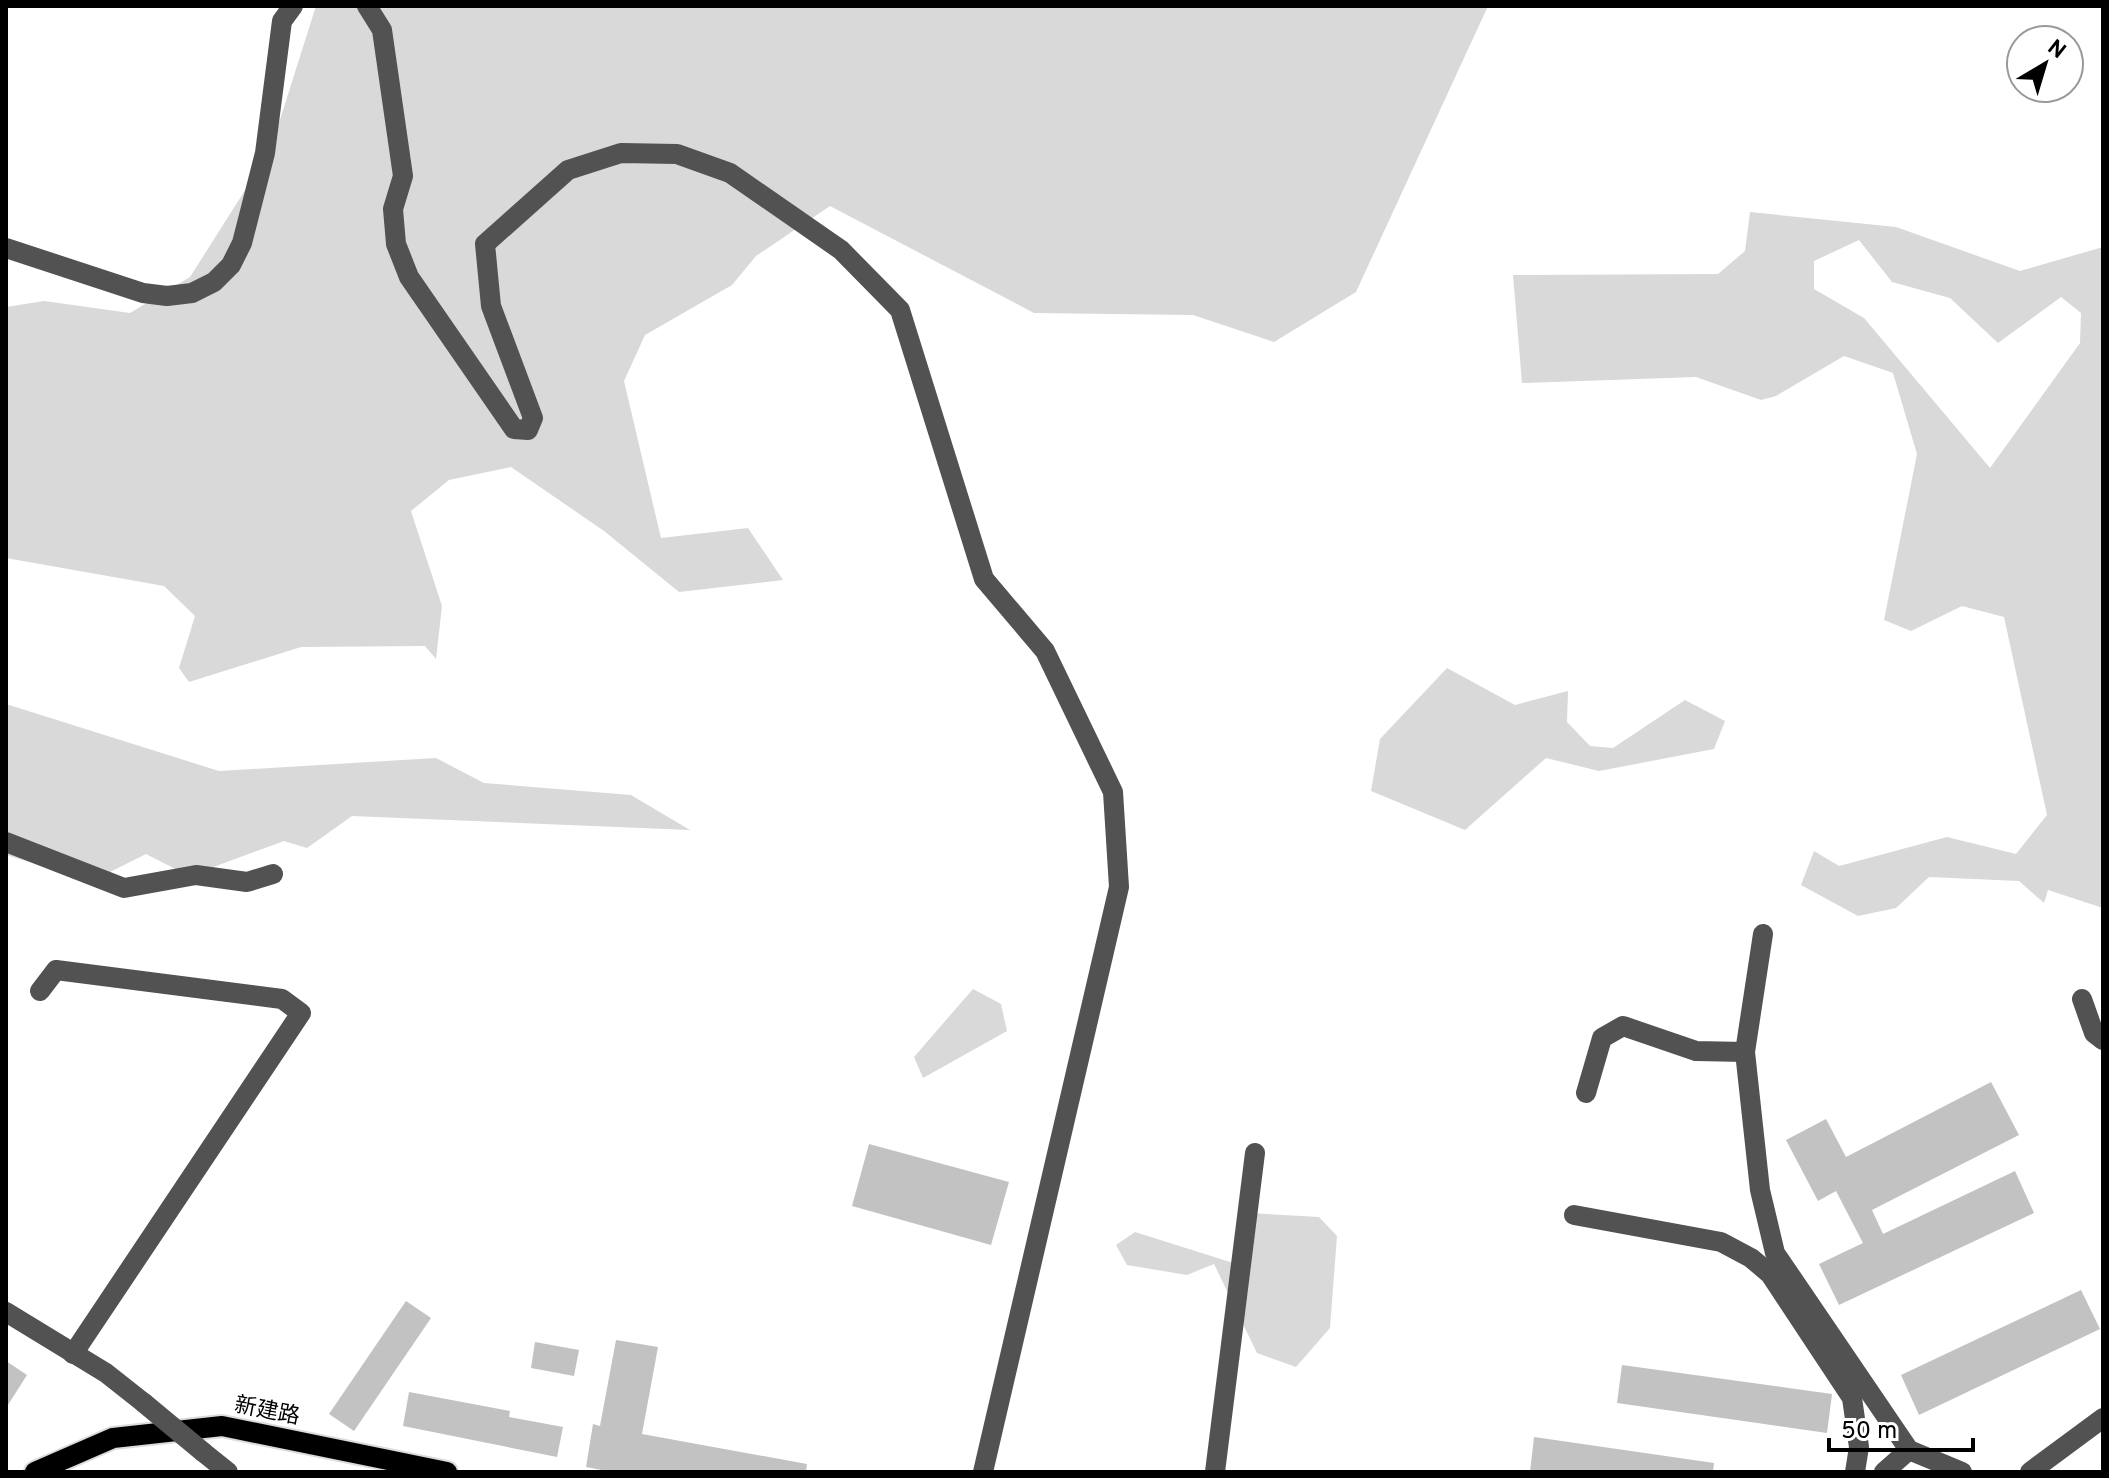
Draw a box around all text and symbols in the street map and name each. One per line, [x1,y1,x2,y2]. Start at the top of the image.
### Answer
north arrow [2005,24,2085,104]
text: N [2041,35,2070,66]
street label: 新建路 [232,1392,302,1432]
scale bar [1829,1402,1973,1452]
text: 50 m [1841,1417,1897,1447]

